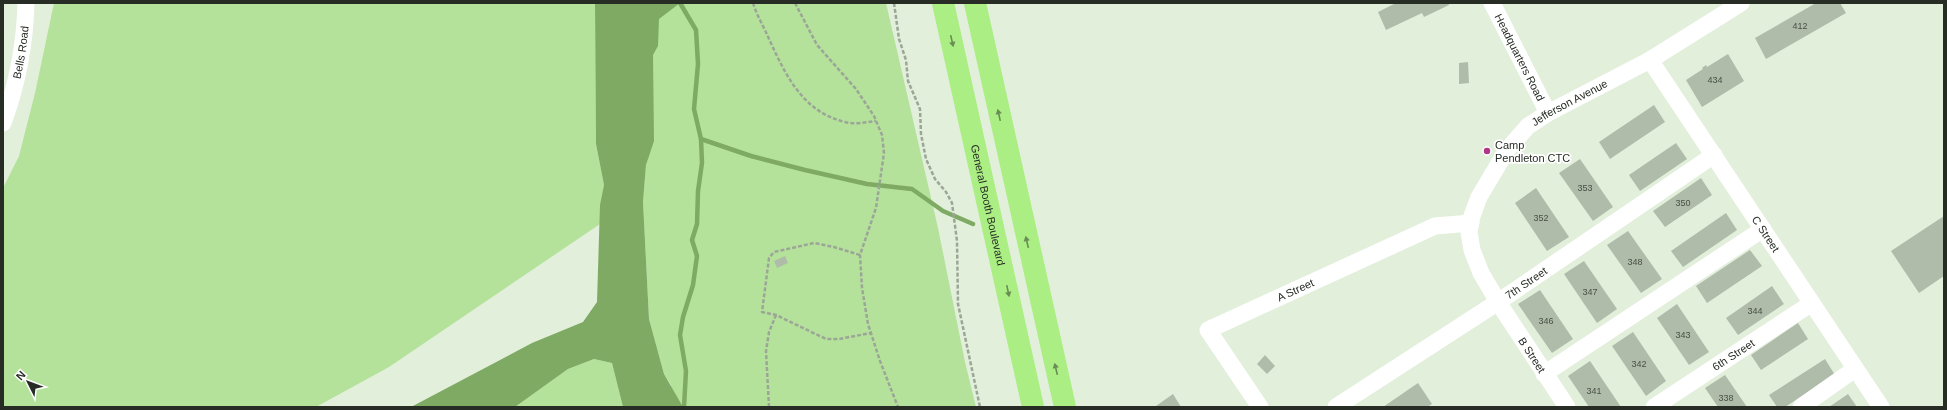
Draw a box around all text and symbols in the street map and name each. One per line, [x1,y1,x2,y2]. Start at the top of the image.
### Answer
street label: Headquarters Road [1493,12,1547,103]
house number: 412 [1792,21,1808,31]
street label: Bells Road [10,25,31,80]
one-way arrow [949,35,955,47]
house number: 434 [1707,75,1723,85]
street label: Jefferson Avenue [1529,77,1609,128]
one-way arrow [995,109,1001,122]
place label: Camp Pendleton CTC [1495,139,1570,164]
street label: General Booth Boulevard [969,143,1007,267]
marker: Camp Pendleton CTC [1482,146,1492,156]
house number: 353 [1577,183,1593,193]
house number: 350 [1675,198,1691,208]
house number: 352 [1533,213,1549,223]
street label: C Street [1750,214,1782,254]
one-way arrow [1024,236,1030,248]
house number: 348 [1627,257,1643,267]
street label: 7th Street [1503,265,1549,301]
street label: A Street [1275,276,1316,304]
one-way arrow [1006,285,1012,297]
house number: 347 [1582,287,1598,297]
house number: 344 [1747,306,1763,316]
house number: 346 [1538,316,1554,326]
house number: 343 [1675,330,1691,340]
street label: B Street [1516,335,1548,375]
street label: 6th Street [1710,337,1757,373]
house number: 342 [1631,359,1647,369]
north arrow [8,362,48,402]
one-way arrow [1052,363,1058,375]
text: N [13,368,28,382]
house number: 341 [1586,386,1602,396]
house number: 338 [1718,393,1734,403]

